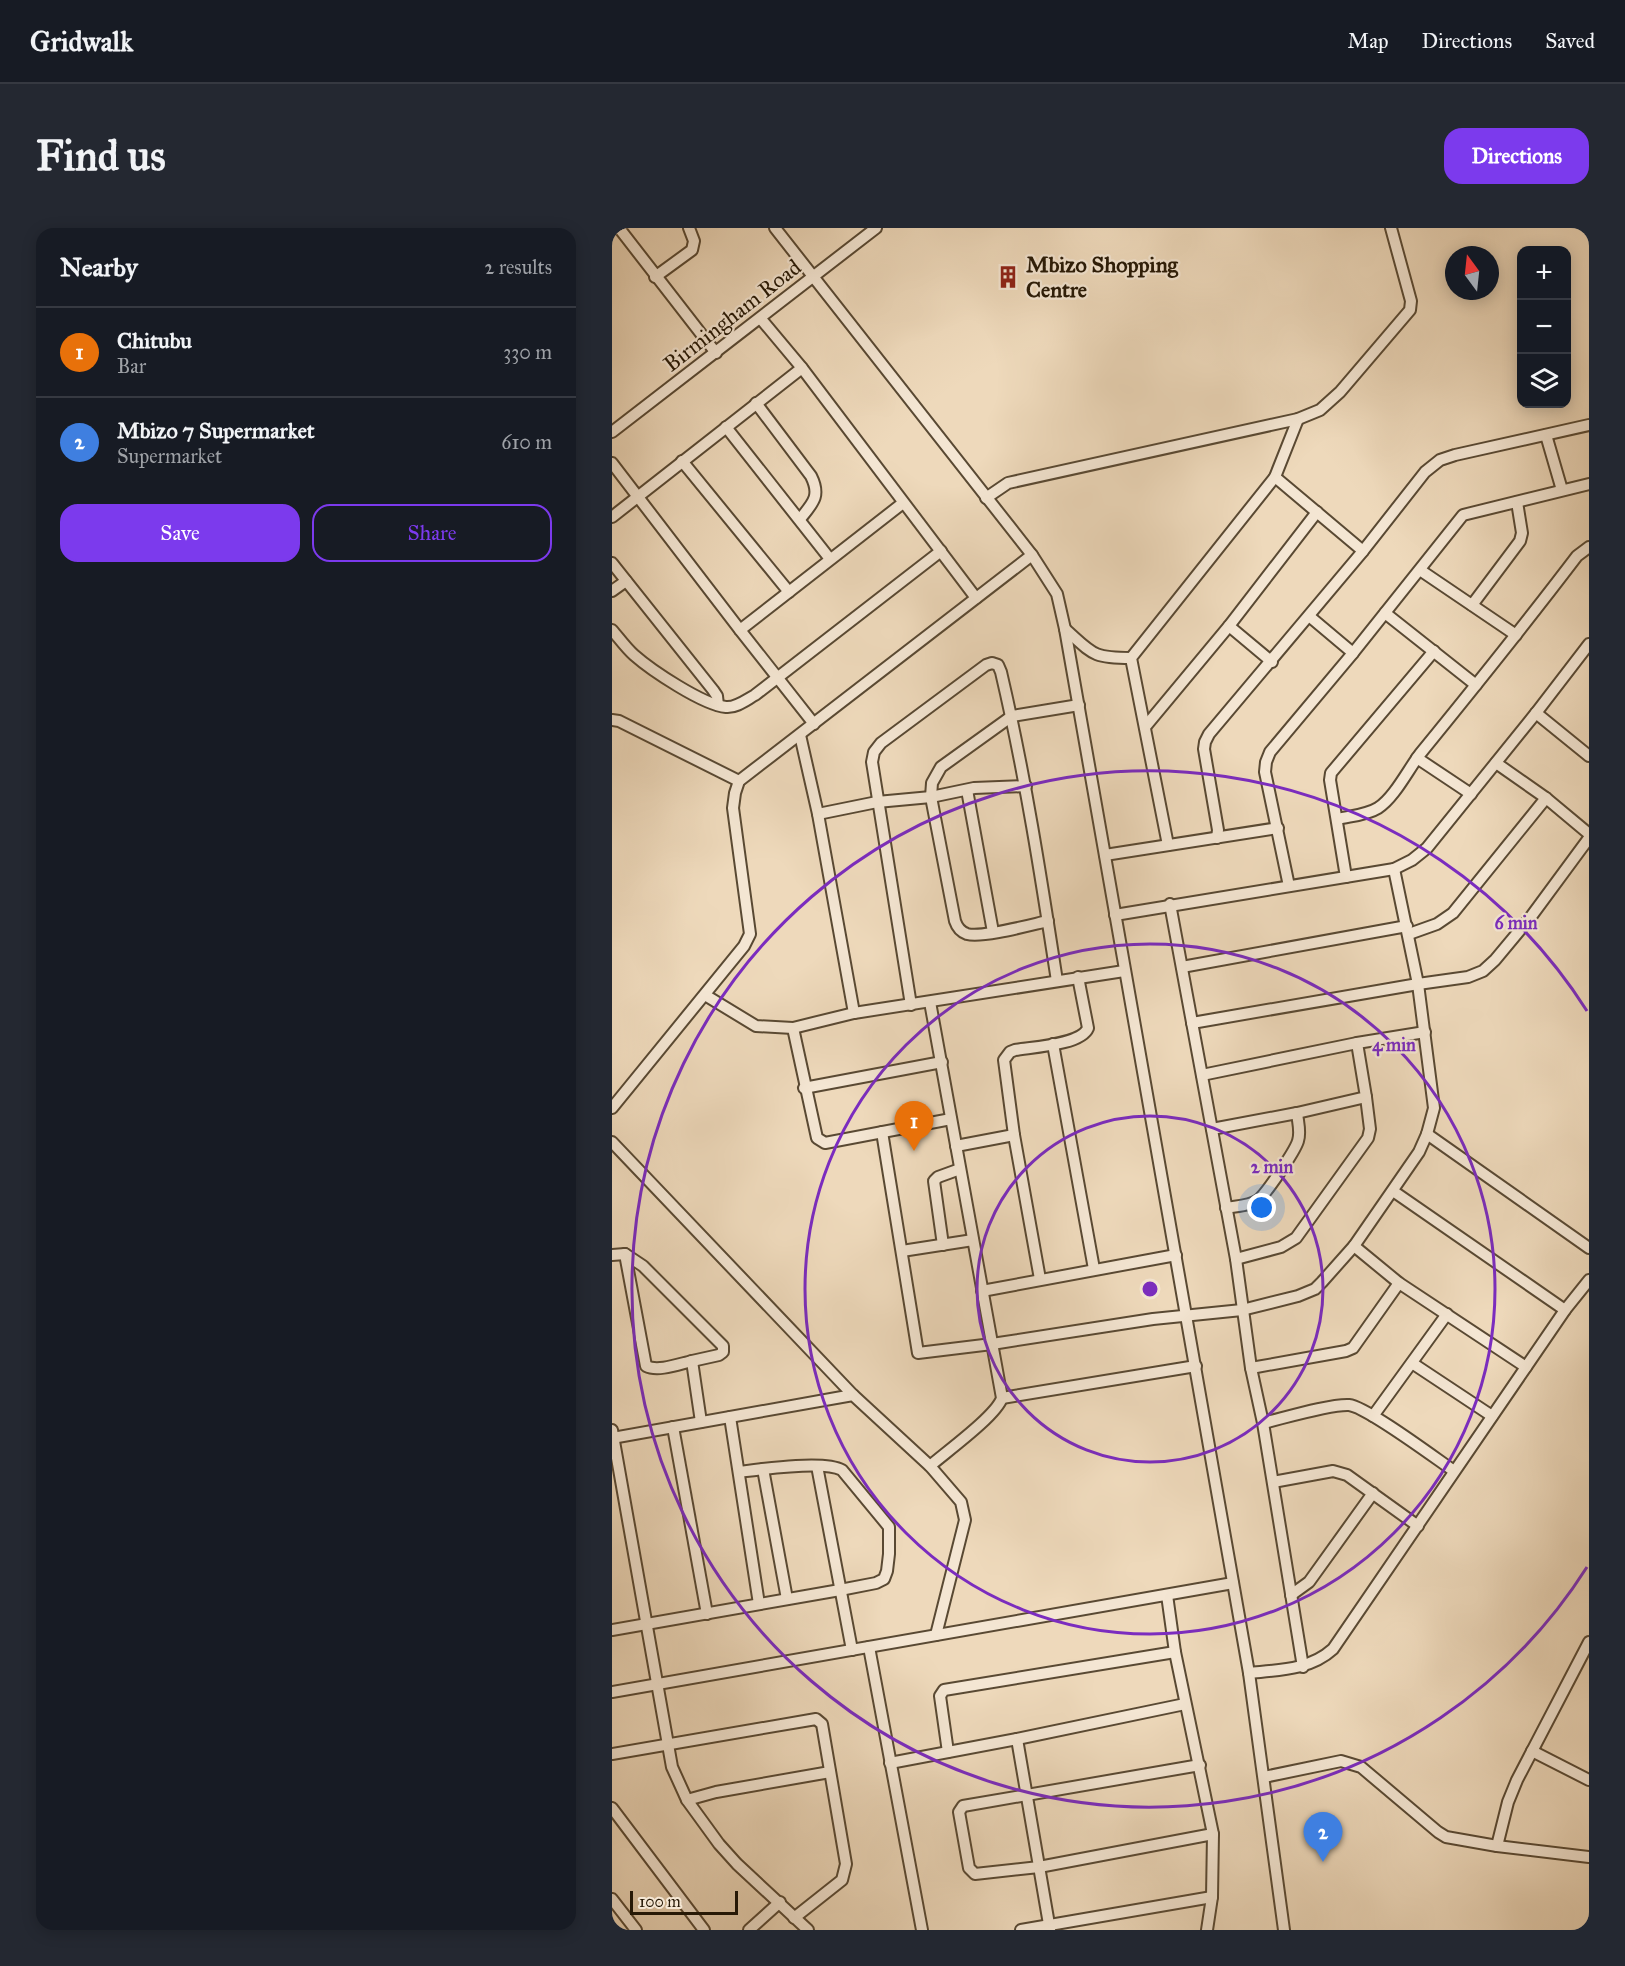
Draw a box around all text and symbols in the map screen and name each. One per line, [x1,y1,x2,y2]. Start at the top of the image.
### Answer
text: Gridwalk [30,24,133,59]
text: Map [1348,28,1389,54]
text: Directions [1422,28,1512,54]
text: Saved [1545,28,1595,54]
button: Directions [1444,128,1589,184]
text: Find us [36,130,166,182]
north arrow [1445,246,1499,300]
map controls [1517,246,1571,408]
button: + [1517,246,1571,300]
text: Nearby [60,251,138,283]
place label: Mbizo Shopping Centre [1026,251,1179,303]
street label: Birmingham Road [658,253,806,377]
text: 2 results [484,255,552,279]
building icon: Mbizo Shopping Centre [995,264,1021,290]
button: − [1517,300,1571,354]
text: Chitubu [117,327,192,354]
text: 1 [76,340,83,364]
text: 330 m [503,340,552,364]
text: Bar [117,354,146,378]
button: layers [1517,354,1571,408]
text: Mbizo 7 Supermarket [117,417,315,444]
text: 2 [75,430,84,454]
text: 610 m [501,430,552,454]
text: Supermarket [117,444,222,468]
button: Save [60,504,300,562]
button: Share [312,504,552,562]
text: 6 min [1495,912,1538,934]
text: 4 min [1372,1034,1416,1057]
pin: 1 [894,1102,934,1151]
text: 2 min [1251,1156,1294,1178]
your location [1247,1193,1276,1222]
centre of rings [1140,1279,1160,1299]
pin: 2 [1304,1812,1342,1862]
scale bar [630,1888,738,1916]
text: 100 m [639,1892,681,1911]

